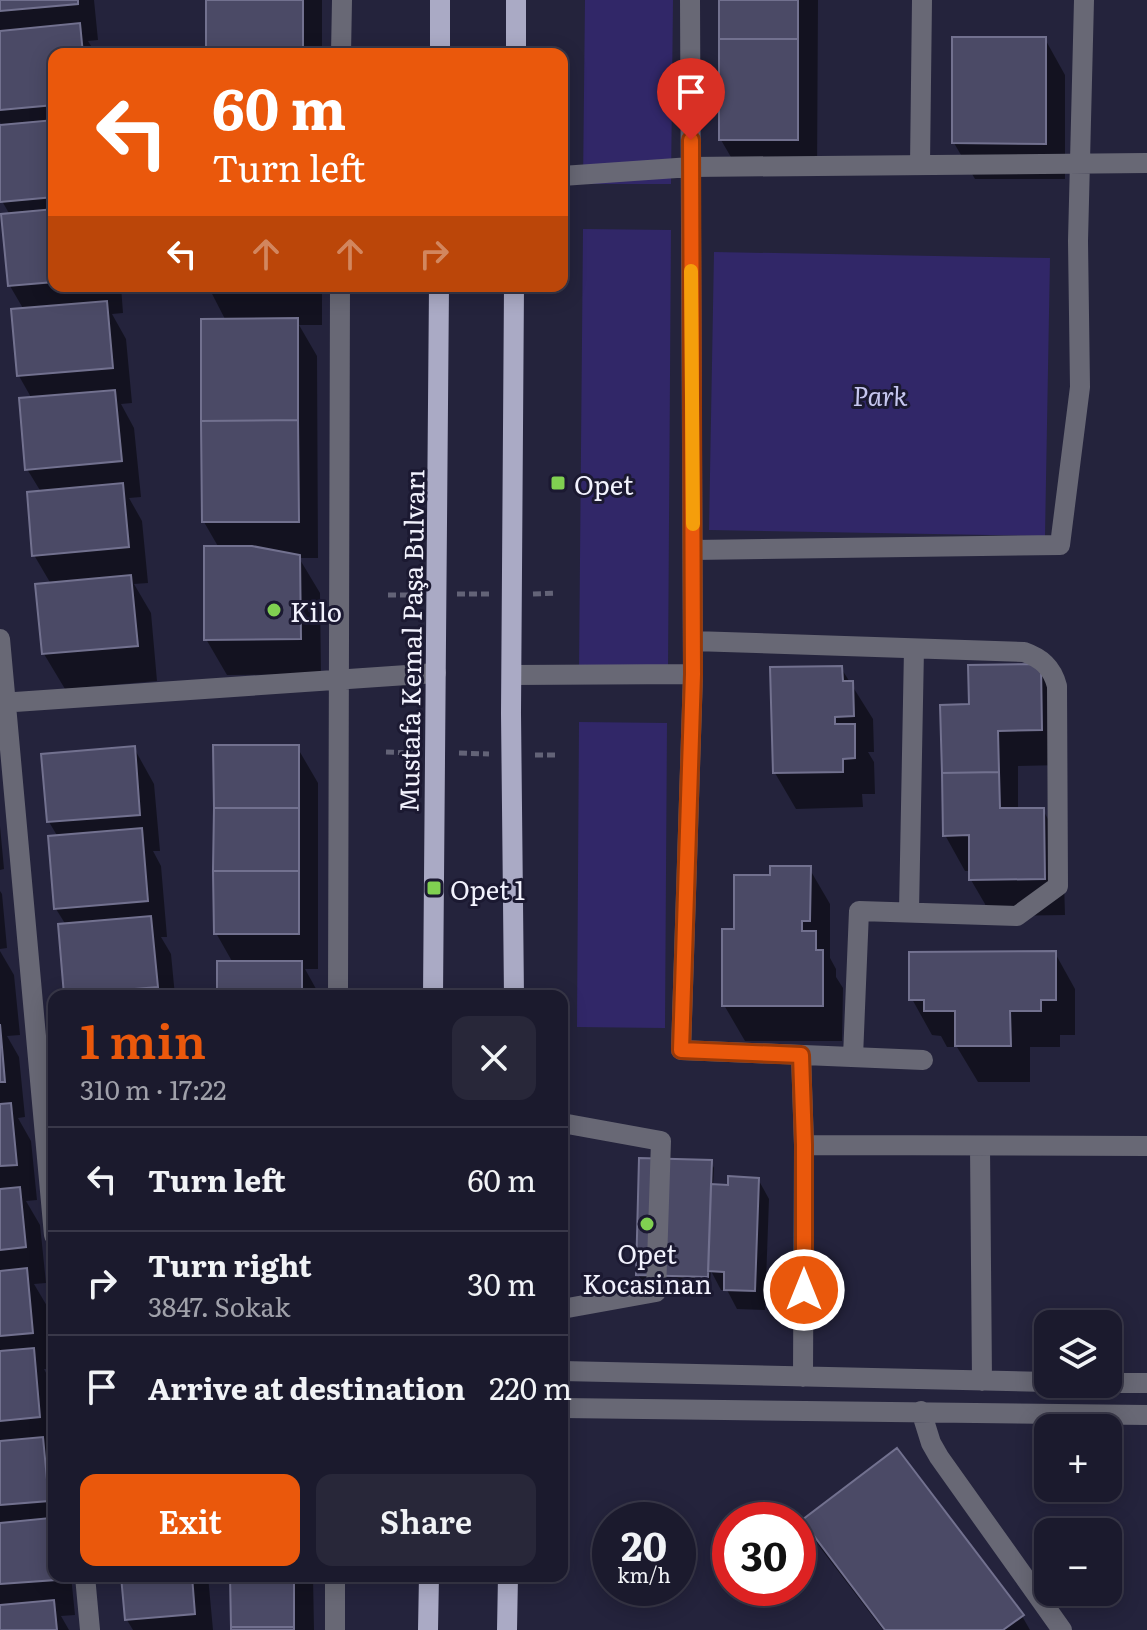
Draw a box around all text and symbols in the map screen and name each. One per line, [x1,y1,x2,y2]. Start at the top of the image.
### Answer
pin [657,58,725,140]
text: 60 m [212,64,346,147]
icon: arrive [669,70,713,114]
icon: left [80,80,184,184]
text: Turn left [212,140,366,193]
icon: left [160,232,204,276]
icon: ahead [244,232,288,276]
icon: ahead [328,232,372,276]
icon: right [412,232,456,276]
park label: Park [852,375,908,414]
place label: Opet [574,464,634,503]
street label: Mustafa Kemal Paşa Bulvarı [388,469,432,813]
marker: Opet [549,474,567,492]
place label: Kilo [290,591,342,630]
marker: Kilo [265,601,283,619]
place label: Opet 1 [450,869,525,908]
marker: Opet 1 [425,879,443,897]
text: 1 min [80,1003,206,1074]
button: close [452,1016,536,1100]
text: 310 m · 17:22 [80,1069,226,1108]
icon: left [80,1157,124,1201]
text: Turn left [148,1157,286,1201]
text: 60 m [467,1157,536,1201]
marker: Opet Kocasinan [638,1215,656,1233]
place label: Opet Kocasinan [582,1233,712,1302]
text: Turn right [148,1242,312,1286]
position arrow [762,1248,846,1332]
icon: right [80,1261,124,1305]
text: 30 m [467,1261,536,1305]
text: 3847. Sokak [148,1286,290,1325]
map controls [1034,1310,1122,1606]
button: layers [1034,1310,1122,1398]
icon: arrive [80,1365,124,1409]
text: Arrive at destination [148,1365,465,1409]
text: 220 m [489,1365,572,1409]
button: + [1034,1414,1122,1502]
button: Exit [80,1474,300,1566]
button: Share [316,1474,536,1566]
speed limit sign: 30 [712,1502,816,1606]
text: 20 [621,1514,667,1573]
button: − [1034,1518,1122,1606]
text: km/h [617,1559,671,1589]

